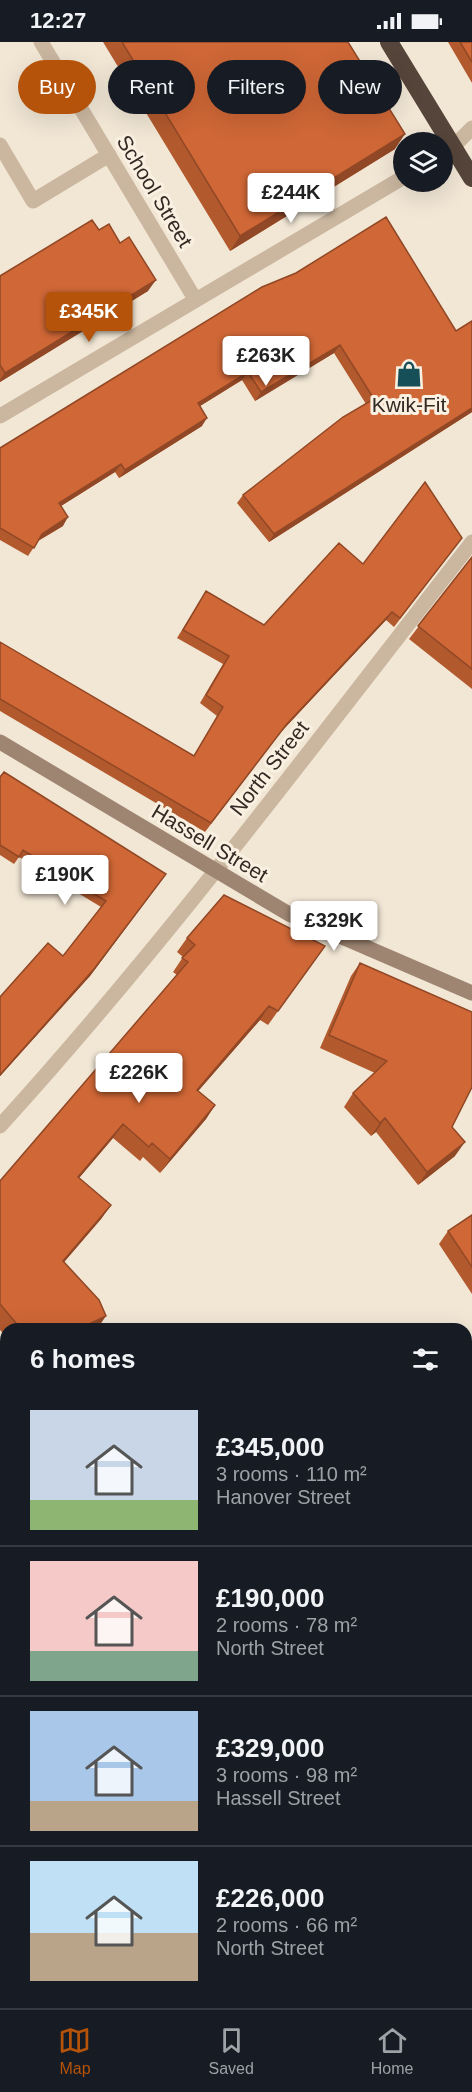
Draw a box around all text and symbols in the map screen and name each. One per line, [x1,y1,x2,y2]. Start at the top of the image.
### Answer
text: 12:27 [30,8,86,33]
chip: Buy [18,60,96,114]
chip: Rent [108,60,195,114]
chip: Filters [207,60,306,114]
chip: New [318,60,402,114]
street label: School Street [113,131,197,251]
map controls [393,132,453,192]
button: layers [393,132,453,192]
pin: £244K [249,173,333,224]
text: £244K [262,181,320,203]
pin: £345K [47,292,131,343]
text: £345K [60,300,118,322]
pin: £263K [224,336,308,387]
text: £263K [237,344,295,366]
shop icon: Kwik-Fit [394,359,424,389]
place label: Kwik-Fit [372,393,446,416]
street label: North Street [225,716,313,820]
street label: Hassell Street [148,799,272,887]
pin: £190K [23,855,107,906]
text: £190K [36,863,94,885]
pin: £329K [292,901,376,952]
text: £329K [305,909,363,931]
pin: £226K [97,1053,181,1104]
text: £226K [110,1061,168,1083]
icon: filters [409,1343,442,1376]
text: 6 homes [30,1344,136,1374]
text: £345,000 [216,1432,324,1462]
icon: home [78,1434,150,1506]
text: 3 rooms · 110 m² [216,1463,367,1485]
text: Hanover Street [216,1486,351,1508]
text: £190,000 [216,1583,324,1613]
icon: home [78,1585,150,1657]
text: 2 rooms · 78 m² [216,1614,357,1636]
text: North Street [216,1637,324,1659]
text: £329,000 [216,1733,324,1763]
icon: home [78,1735,150,1807]
text: 3 rooms · 98 m² [216,1764,357,1786]
text: Hassell Street [216,1787,341,1809]
text: £226,000 [216,1883,324,1913]
icon: home [78,1885,150,1957]
text: 2 rooms · 66 m² [216,1914,357,1936]
text: North Street [216,1937,324,1959]
tab: Map [58,2024,91,2078]
tab: Saved [208,2024,254,2078]
tab: Home [371,2024,413,2078]

